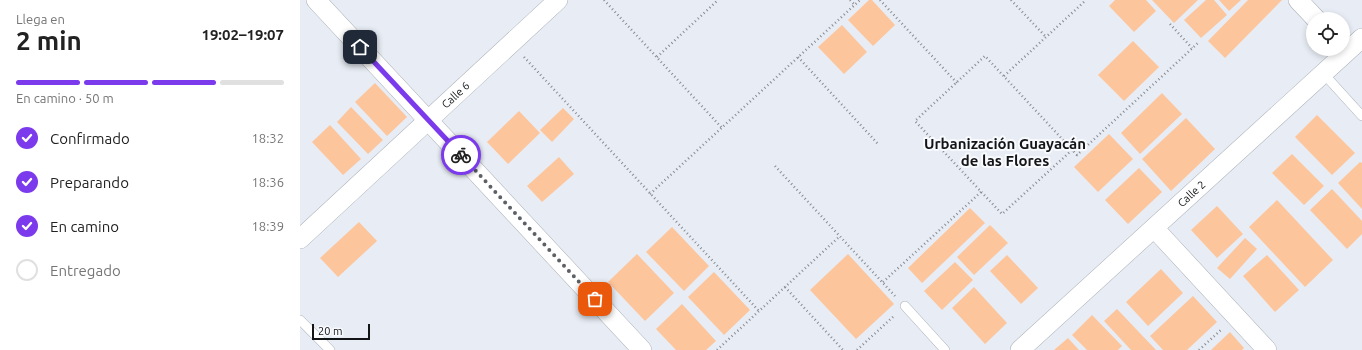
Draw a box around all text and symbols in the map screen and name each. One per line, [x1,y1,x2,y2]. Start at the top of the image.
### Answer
text: Llega en [16,12,65,26]
map controls [1306,12,1350,56]
button: locate [1306,12,1350,56]
text: 2 min [16,26,82,55]
text: 19:02–19:07 [201,26,284,43]
pin [343,30,377,64]
icon: home [349,36,371,58]
street label: Calle 6 [439,79,472,111]
text: En camino · 50 m [16,91,114,105]
icon: check [16,127,38,149]
text: Confirmado [50,130,130,147]
text: 18:32 [251,131,284,145]
courier [441,135,481,175]
district label: Urbanización Guayacán de las Flores [924,135,1086,169]
icon: bike [450,144,472,166]
icon: check [16,171,38,193]
text: Preparando [50,174,129,191]
text: 18:36 [251,175,284,189]
street label: Calle 2 [1175,178,1208,209]
icon: check [16,215,38,237]
text: En camino [50,218,119,235]
text: 18:39 [251,219,284,233]
text: Entregado [50,262,121,279]
pin [578,282,612,316]
icon: bag [584,288,606,310]
scale bar [312,322,370,341]
text: 20 m [318,325,342,337]

